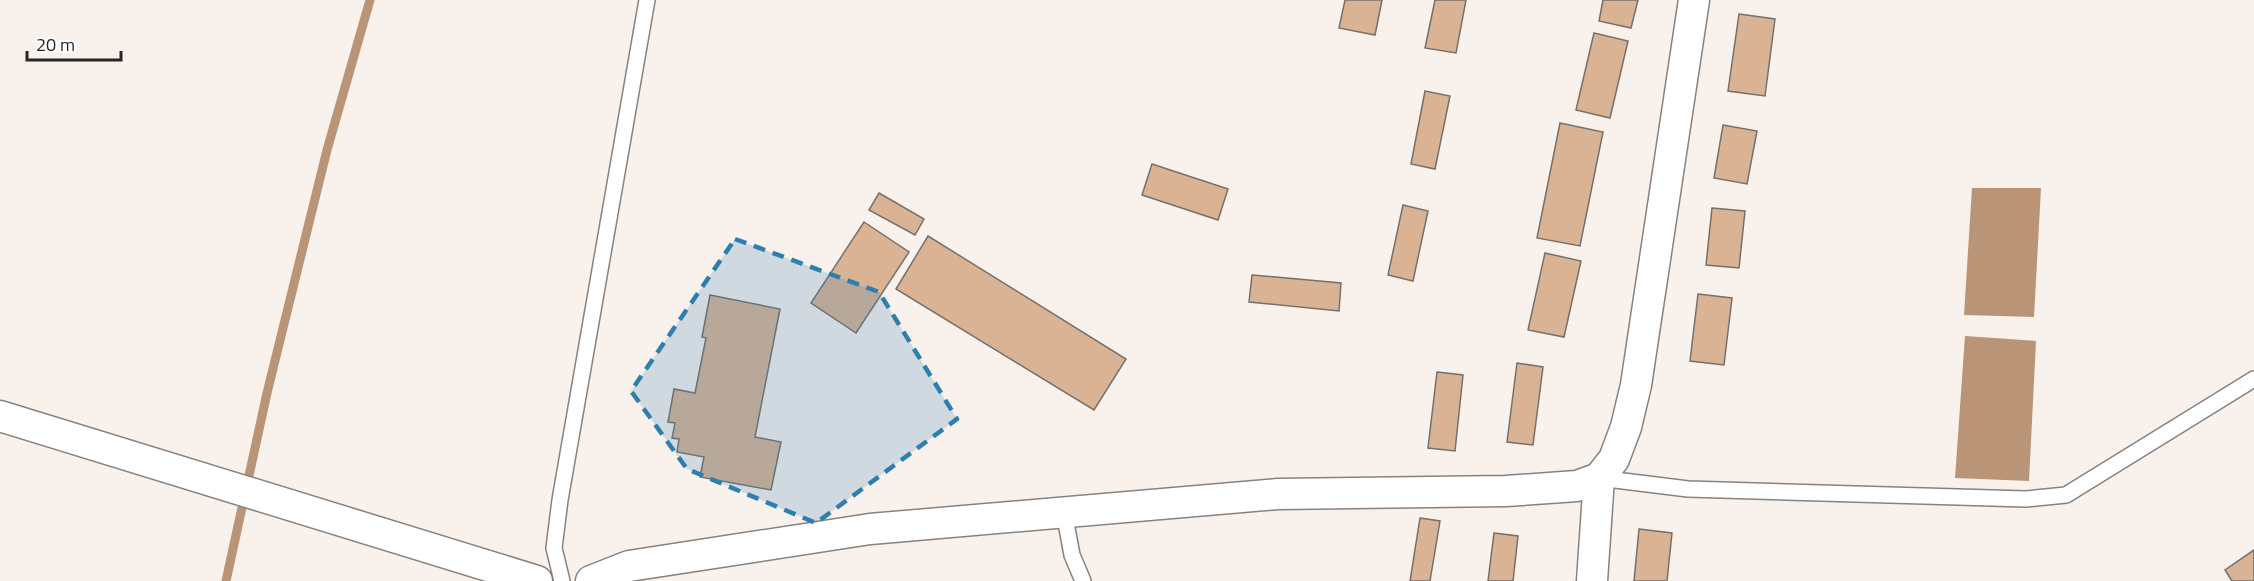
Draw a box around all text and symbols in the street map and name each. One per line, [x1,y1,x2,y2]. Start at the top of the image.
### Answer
scale bar [27,24,122,62]
text: 20 m [36,31,75,58]

